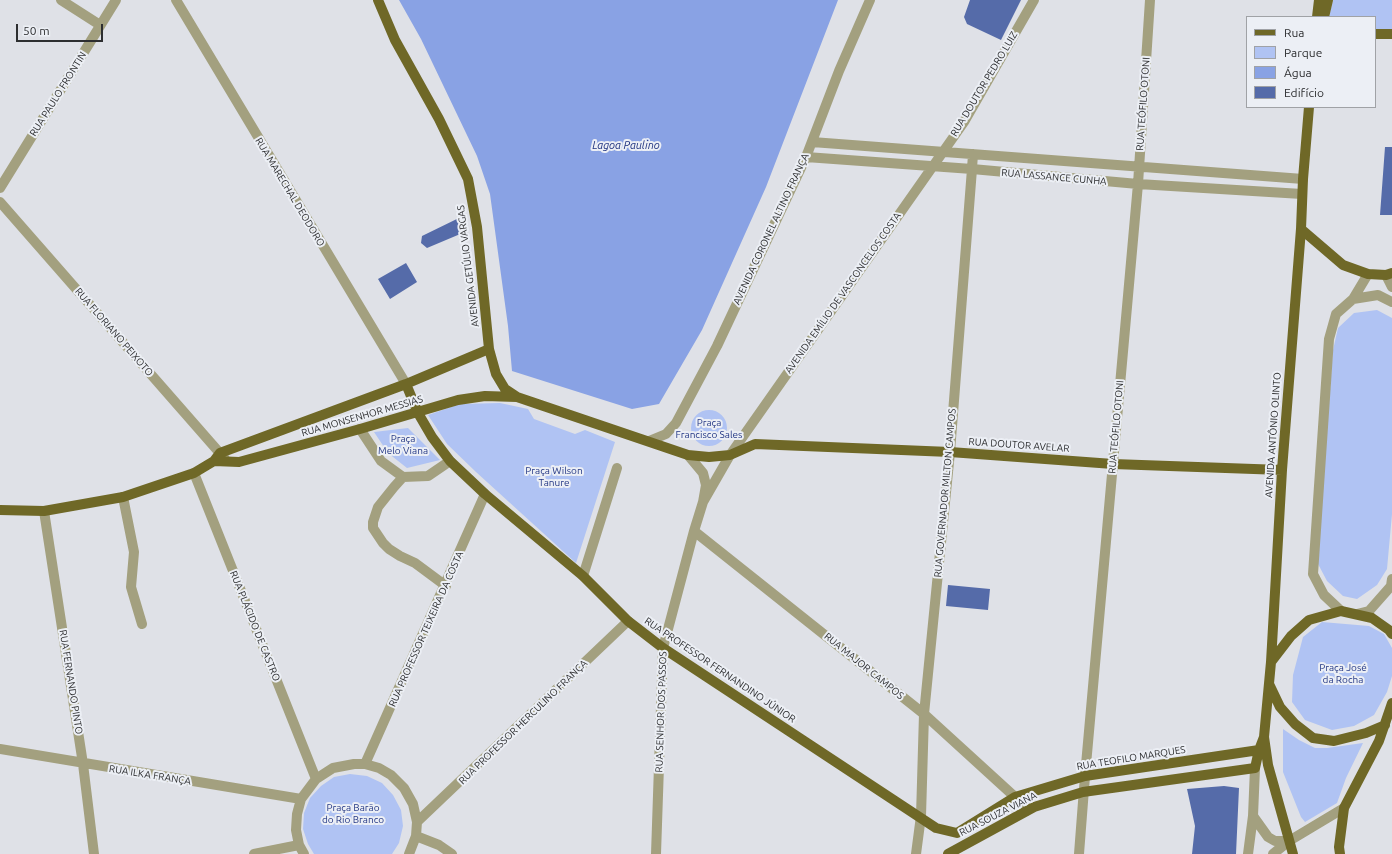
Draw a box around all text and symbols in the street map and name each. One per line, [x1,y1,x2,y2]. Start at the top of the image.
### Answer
scale bar [18,16,105,42]
legend [1246,16,1376,108]
text: 50 m [23,24,50,37]
text: Rua [1284,26,1305,39]
street label: RUA DOUTOR PEDRO LUIZ [948,29,1020,139]
text: Parque [1284,46,1322,59]
street label: RUA PAULO FRONTIN [27,50,89,138]
street label: RUA TEÓFILO OTONI [1134,57,1152,151]
text: Água [1284,66,1312,79]
text: Edifício [1284,86,1324,99]
street label: RUA MARECHAL DEODORO [253,135,327,249]
water label: Lagoa Paulino [592,138,660,152]
street label: AVENIDA CORONEL ALTINO FRANÇA [731,151,811,307]
street label: RUA LASSANCE CUNHA [1001,166,1107,188]
street label: AVENIDA GETÚLIO VARGAS [455,204,481,328]
street label: AVENIDA EMÍLIO DE VASCONCELOS COSTA [782,210,904,376]
street label: RUA FLORIANO PEIXOTO [72,285,156,379]
street label: AVENIDA ANTÔNIO OLINTO [1263,372,1283,498]
street label: RUA TEÓFILO OTONI [1106,380,1126,474]
street label: RUA MONSENHOR MESSIAS [300,393,424,439]
street label: RUA GOVERNADOR MILTON CAMPOS [932,408,958,578]
park label: Praça Francisco Sales [676,417,742,440]
park label: Praça Melo Viana [378,433,428,456]
street label: RUA DOUTOR AVELAR [968,435,1070,455]
park label: Praça Wilson Tanure [525,465,583,488]
street label: RUA PROFESSOR TEIXEIRA DA COSTA [386,549,466,709]
street label: RUA PLÁCIDO DE CASTRO [227,569,283,683]
street label: RUA PROFESSOR FERNANDINO JÚNIOR [642,615,798,725]
street label: RUA FERNANDO PINTO [57,629,85,735]
street label: RUA MAJOR CAMPOS [822,630,906,702]
street label: RUA SENHOR DOS PASSOS [653,651,669,773]
street label: RUA PROFESSOR HERCULINO FRANÇA [456,657,590,787]
park label: Praça José da Rocha [1319,662,1367,686]
street label: RUA TEOFILO MARQUES [1076,743,1186,773]
street label: RUA ILKA FRANÇA [108,763,192,787]
street label: RUA SOUZA VIANA [957,789,1039,839]
park label: Praça Barão do Rio Branco [322,802,384,826]

